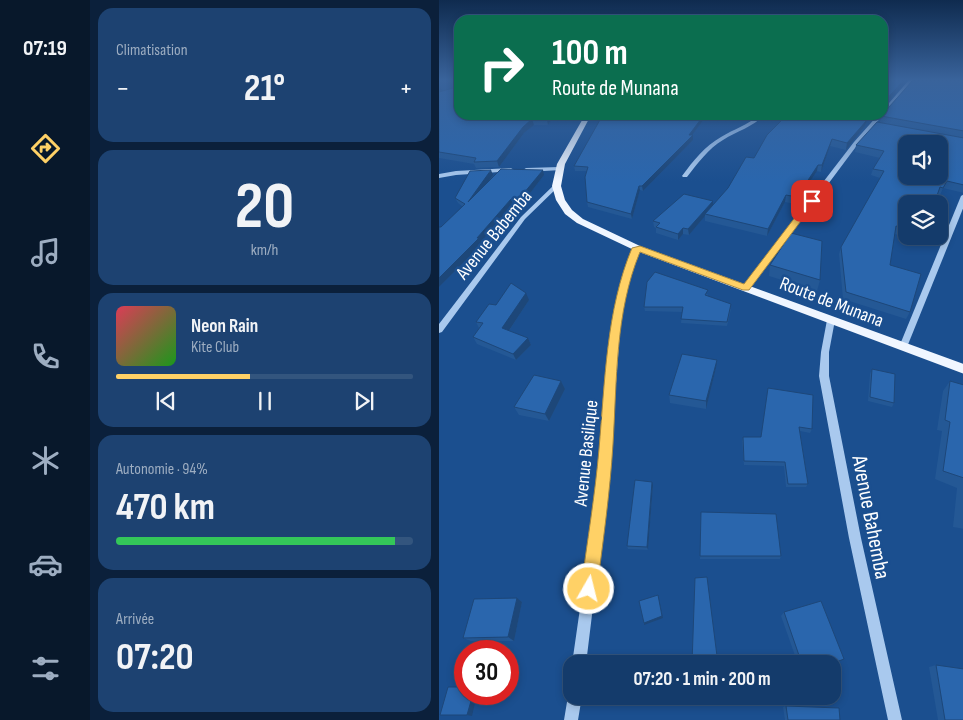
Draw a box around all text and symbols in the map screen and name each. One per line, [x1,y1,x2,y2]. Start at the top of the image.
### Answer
text: 100 m [552,32,628,75]
text: 07:19 [23,35,67,62]
icon: right [469,35,534,100]
text: Climatisation [116,41,188,60]
text: 21° [244,66,285,111]
text: − [116,72,130,105]
text: + [399,72,413,105]
text: Route de Munana [552,75,679,102]
icon: directions [28,131,63,166]
map controls [898,135,948,245]
button: sound [898,135,948,185]
text: 20 [235,169,294,247]
pin [791,180,833,222]
street label: Avenue Babemba [451,186,537,285]
icon: arrive [798,187,826,215]
button: layers [898,195,948,245]
icon: music [28,235,63,270]
text: km/h [251,241,278,260]
street label: Route de Munana [776,272,887,333]
text: Neon Rain [191,315,258,338]
text: Kite Club [191,338,239,357]
icon: phone [28,339,63,374]
icon: previous [152,387,180,415]
icon: pause [251,387,279,415]
icon: next [350,387,378,415]
street label: Avenue Basilique [569,399,604,508]
icon: climate [28,443,63,478]
street label: Avenue Bahemba [845,452,896,581]
text: Autonomie · 94% [116,460,208,479]
text: 470 km [116,485,215,530]
icon: car [28,547,63,582]
position arrow [562,562,614,614]
text: Arrivée [116,610,154,629]
text: 07:20 [116,635,194,680]
speed limit sign: 30 [454,640,519,705]
icon: filters [28,651,63,686]
text: 07:20 · 1 min · 200 m [633,668,771,691]

